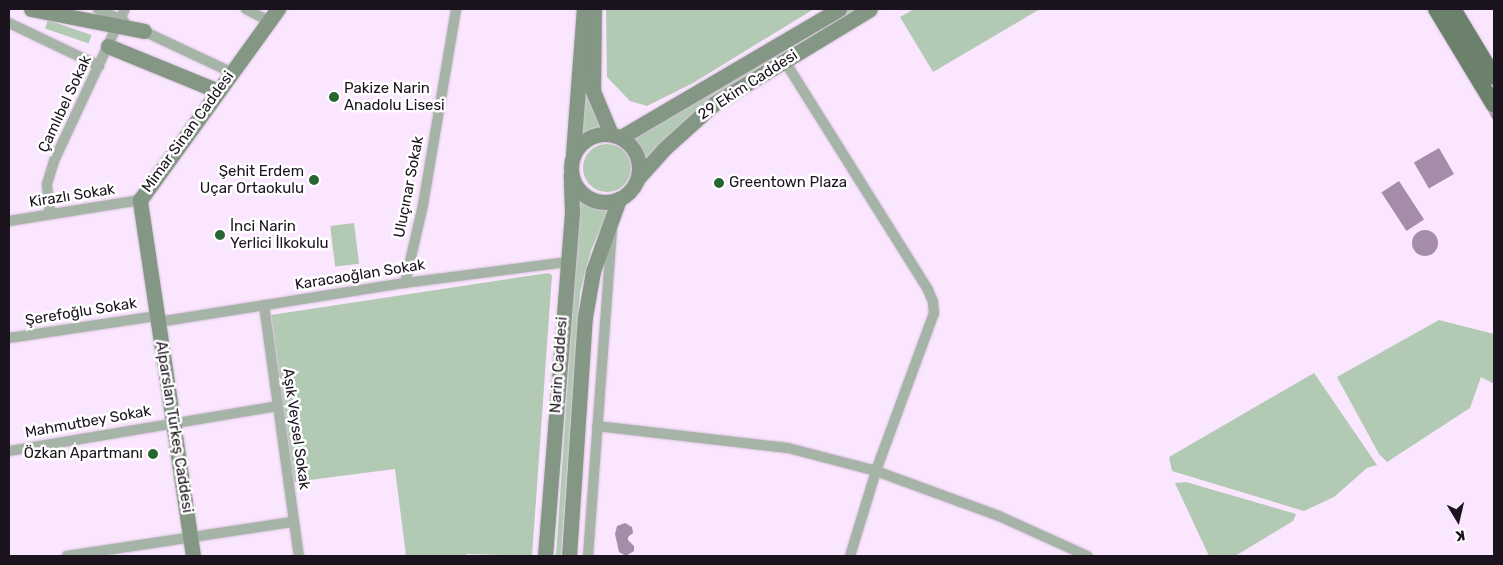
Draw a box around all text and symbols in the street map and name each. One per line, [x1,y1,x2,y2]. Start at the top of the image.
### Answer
street label: 29 Ekim Caddesi [695,46,801,124]
street label: Çamlıbel Sokak [35,53,95,155]
street label: Mimar Sinan Caddesi [138,68,238,196]
place label: Pakize Narin Anadolu Lisesi [344,79,445,114]
marker: Pakize Narin Anadolu Lisesi [328,91,340,103]
street label: Uluçınar Sokak [390,135,428,239]
place label: Şehit Erdem Uçar Ortaokulu [200,162,304,197]
marker: Şehit Erdem Uçar Ortaokulu [308,174,320,186]
place label: Greentown Plaza [729,174,847,192]
marker: Greentown Plaza [713,177,725,189]
street label: Kirazlı Sokak [28,180,116,212]
place label: İnci Narin Yerlici İlkokulu [230,217,329,252]
marker: İnci Narin Yerlici İlkokulu [214,229,226,241]
street label: Karacaoğlan Sokak [294,256,426,294]
street label: Şerefoğlu Sokak [24,294,138,330]
street label: Narin Caddesi [547,316,571,414]
street label: Alparslan Türkeş Caddesi [151,340,197,514]
street label: Aşık Veysel Sokak [279,367,313,491]
street label: Mahmutbey Sokak [23,402,153,442]
place label: Özkan Apartmanı [23,445,143,463]
marker: Özkan Apartmanı [147,448,159,460]
north arrow [1433,495,1483,545]
text: K [1455,526,1466,544]

